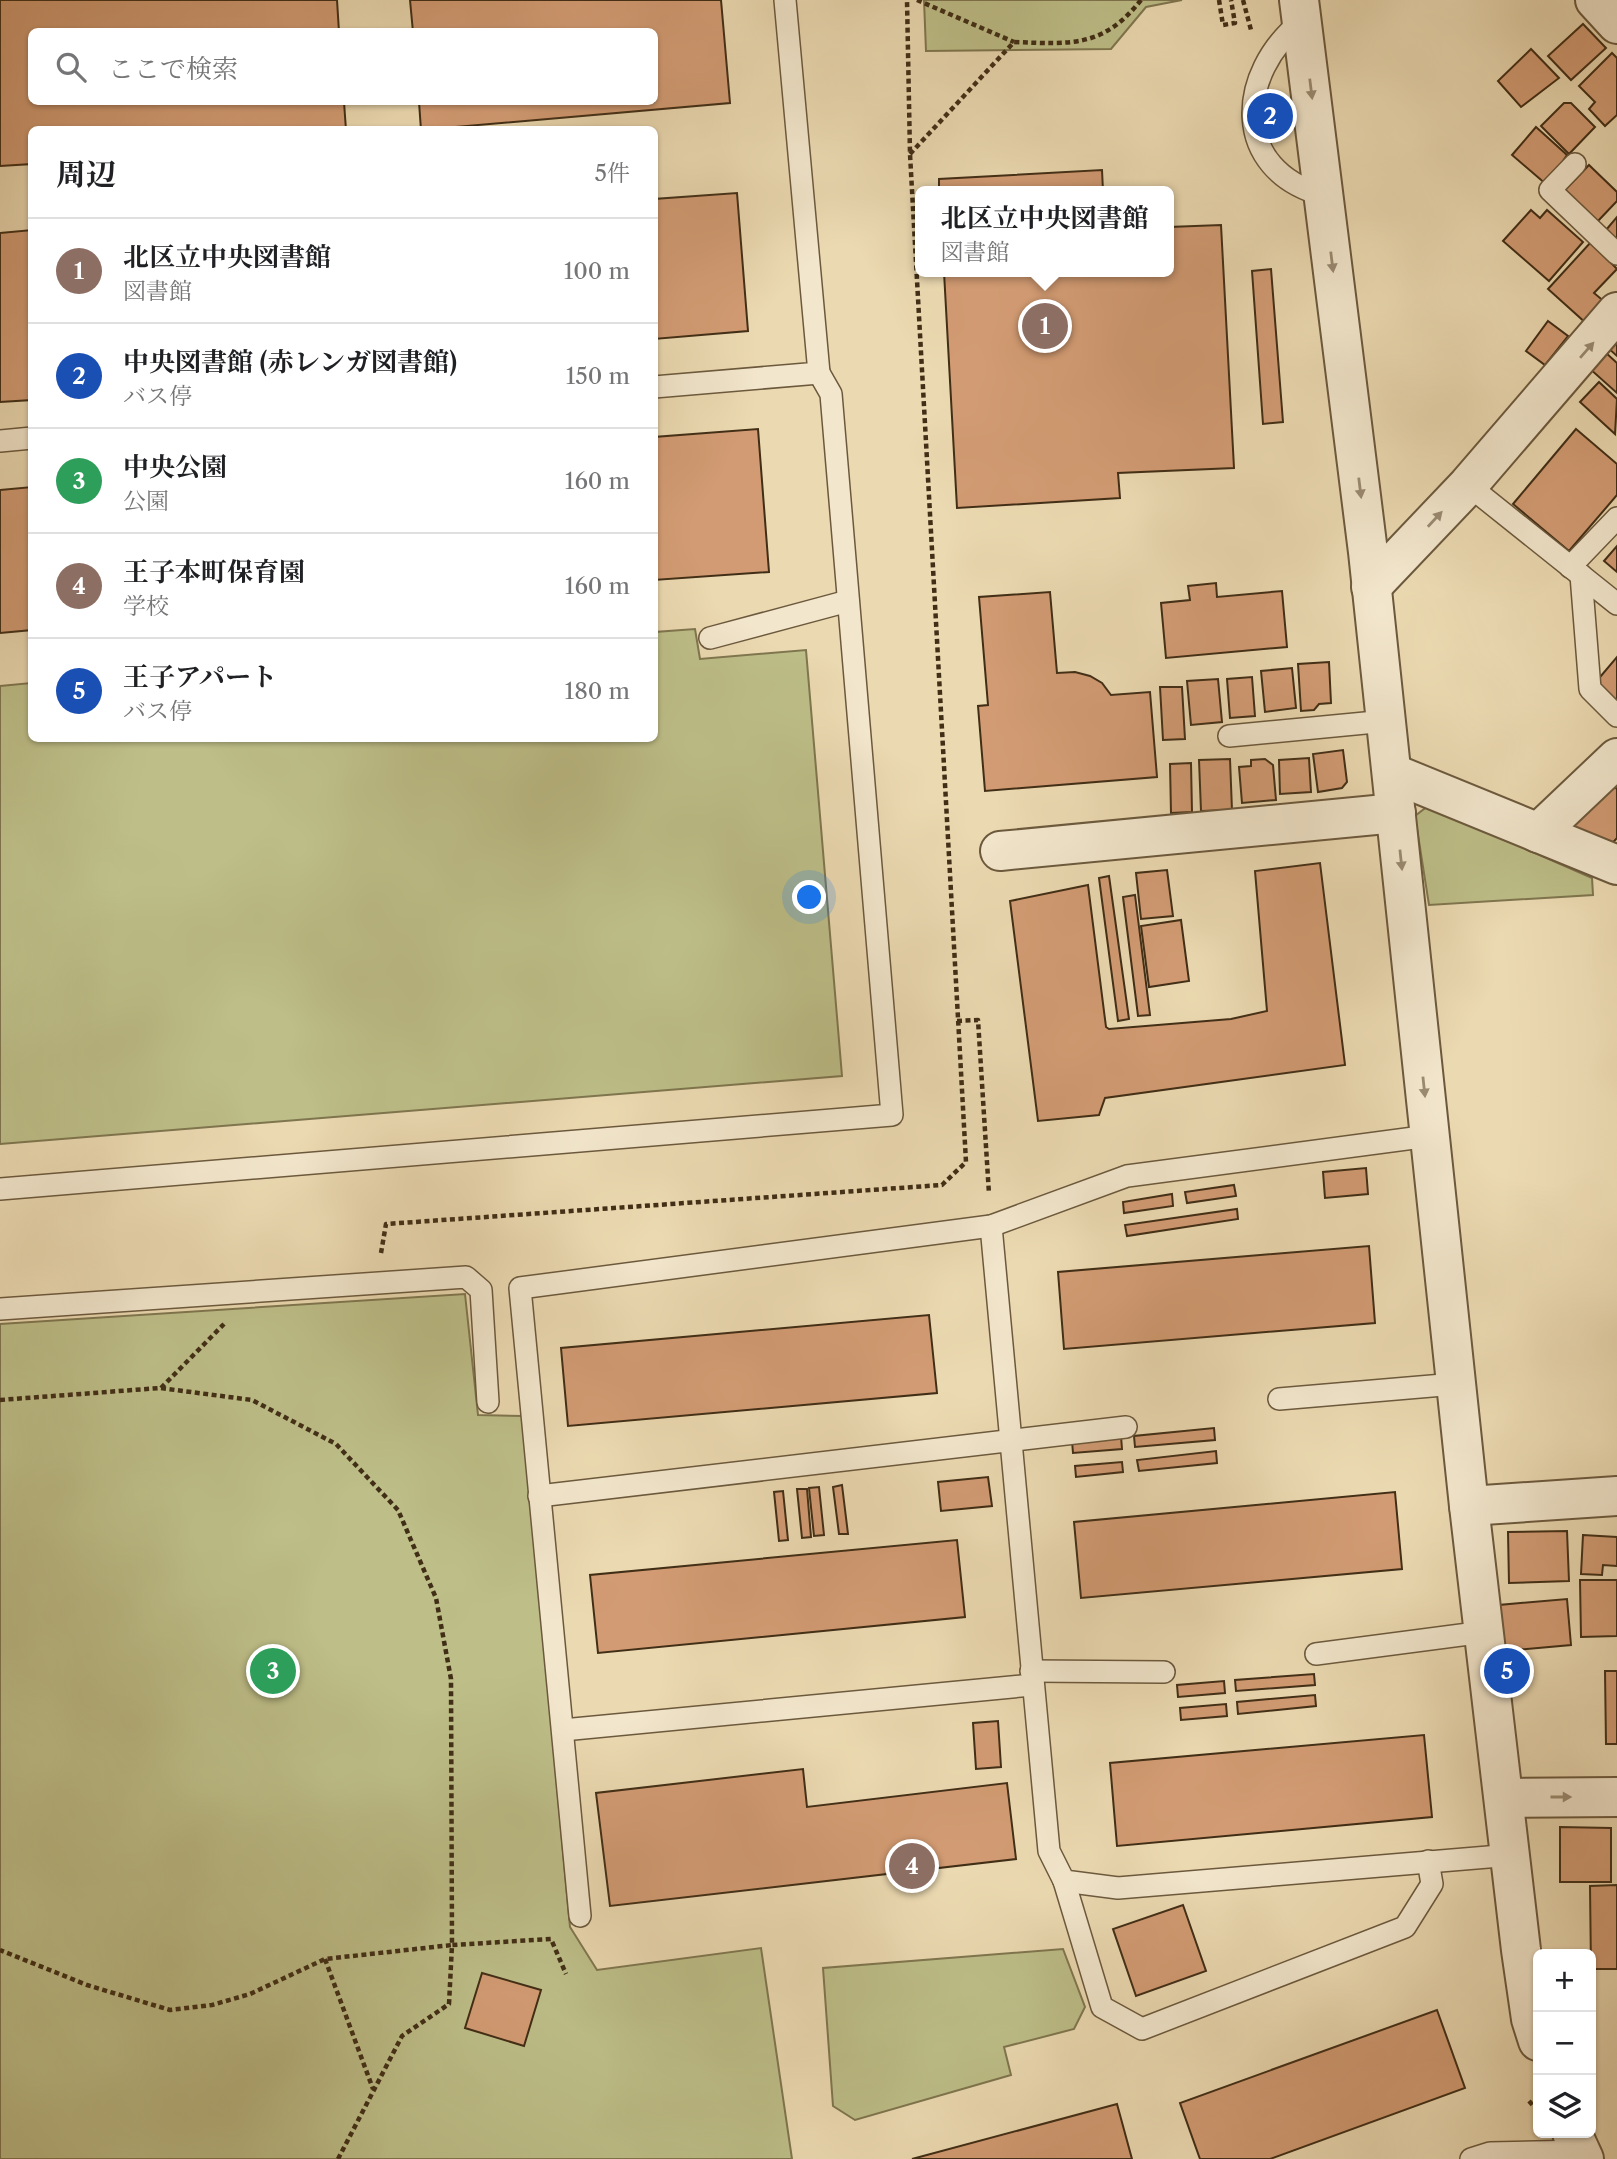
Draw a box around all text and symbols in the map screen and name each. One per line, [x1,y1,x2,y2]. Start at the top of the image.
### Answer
search box [28,28,658,105]
icon: search [52,48,90,86]
text: ここで検索 [108,53,238,85]
one-way arrow [1305,78,1316,100]
pin: 2 [1247,90,1293,142]
text: 周辺 [56,156,116,193]
text: 5件 [595,159,630,187]
popup [915,186,1174,277]
text: 北区立中央図書館 [940,202,1149,234]
text: 図書館 [940,238,1009,266]
text: 北区立中央図書館 [123,241,331,273]
one-way arrow [1326,251,1337,273]
text: 1 [74,257,84,285]
text: 100 m [564,257,630,285]
text: 図書館 [123,277,192,305]
pin: 1 [1022,300,1068,352]
one-way arrow [1579,341,1595,359]
text: 中央図書館 (赤レンガ図書館) [123,346,457,378]
text: 2 [72,362,86,390]
text: 150 m [566,362,630,390]
text: バス停 [123,382,192,410]
text: 中央公園 [123,451,227,483]
text: 3 [73,467,86,495]
text: 160 m [565,467,630,495]
one-way arrow [1354,477,1365,499]
text: 公園 [123,487,169,515]
one-way arrow [1426,511,1442,528]
text: 王子本町保育園 [123,556,305,588]
text: 4 [72,572,86,600]
text: 160 m [565,572,630,600]
text: 学校 [123,592,169,620]
text: 王子アパート [123,661,277,693]
text: 5 [73,677,85,705]
text: 180 m [565,677,630,705]
text: バス停 [123,697,192,725]
one-way arrow [1395,849,1406,871]
your location [792,880,826,914]
one-way arrow [1418,1076,1429,1098]
pin: 3 [250,1645,296,1697]
pin: 5 [1484,1645,1530,1697]
one-way arrow [1550,1791,1572,1803]
pin: 4 [889,1840,935,1892]
map controls [1533,1949,1596,2138]
button: + [1533,1949,1596,2012]
button: − [1533,2012,1596,2075]
button: layers [1533,2075,1596,2138]

